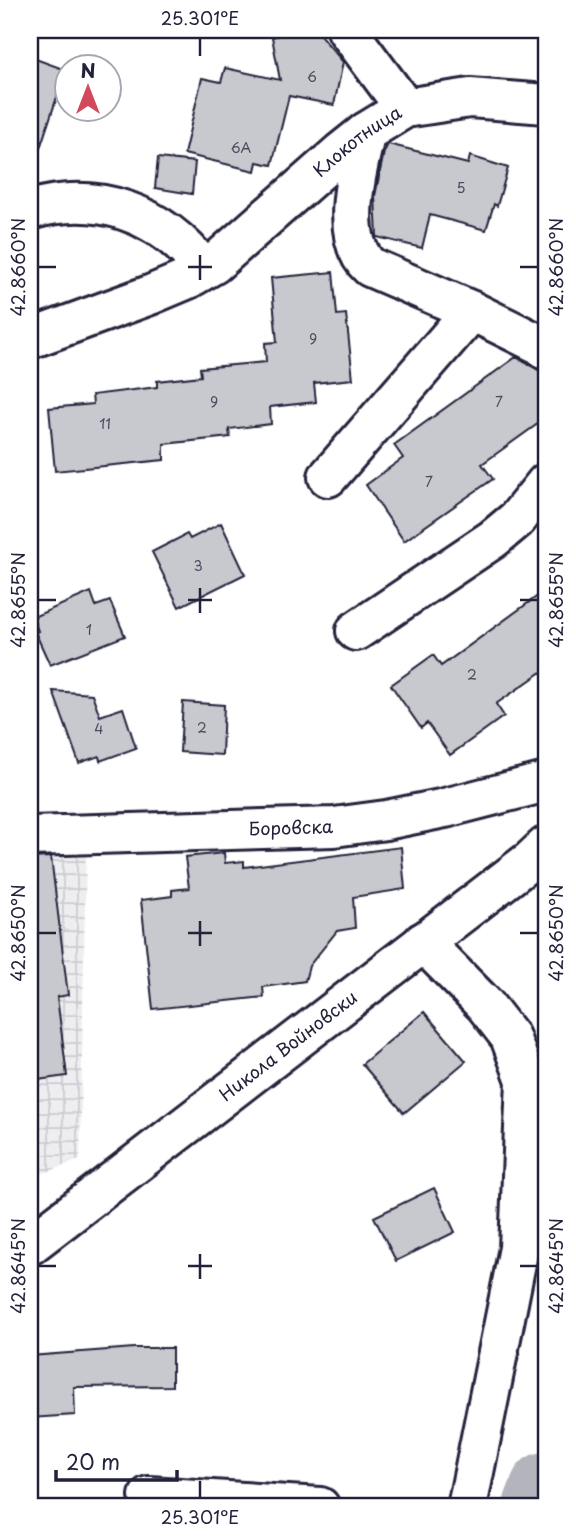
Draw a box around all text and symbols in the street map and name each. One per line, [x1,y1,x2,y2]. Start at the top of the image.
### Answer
text: 25.301°E [161,4,239,31]
north arrow [52,52,122,122]
text: N [80,56,96,84]
house number: 6 [307,66,317,87]
street label: Клокотница [306,98,407,183]
house number: 6А [231,137,252,158]
house number: 5 [456,177,466,198]
text: 42.8660°N [4,218,31,316]
text: 42.8660°N [542,218,569,316]
house number: 9 [309,328,317,349]
house number: 9 [210,391,218,412]
house number: 7 [495,391,503,412]
house number: 11 [99,413,111,434]
house number: 7 [425,471,433,492]
text: 42.8655°N [4,552,31,648]
text: 42.8655°N [542,552,569,648]
house number: 3 [193,555,203,576]
house number: 1 [86,619,92,640]
house number: 2 [467,664,477,685]
house number: 2 [197,717,207,738]
house number: 4 [94,718,104,739]
street label: Боровска [248,812,334,842]
text: 42.8650°N [4,884,31,982]
text: 42.8650°N [542,884,569,982]
street label: Никола Войновски [213,983,362,1107]
text: 42.8645°N [4,1218,31,1314]
text: 42.8645°N [542,1218,569,1314]
scale bar [56,1439,177,1483]
text: 20 m [66,1445,120,1477]
text: 25.301°E [161,1503,239,1530]

